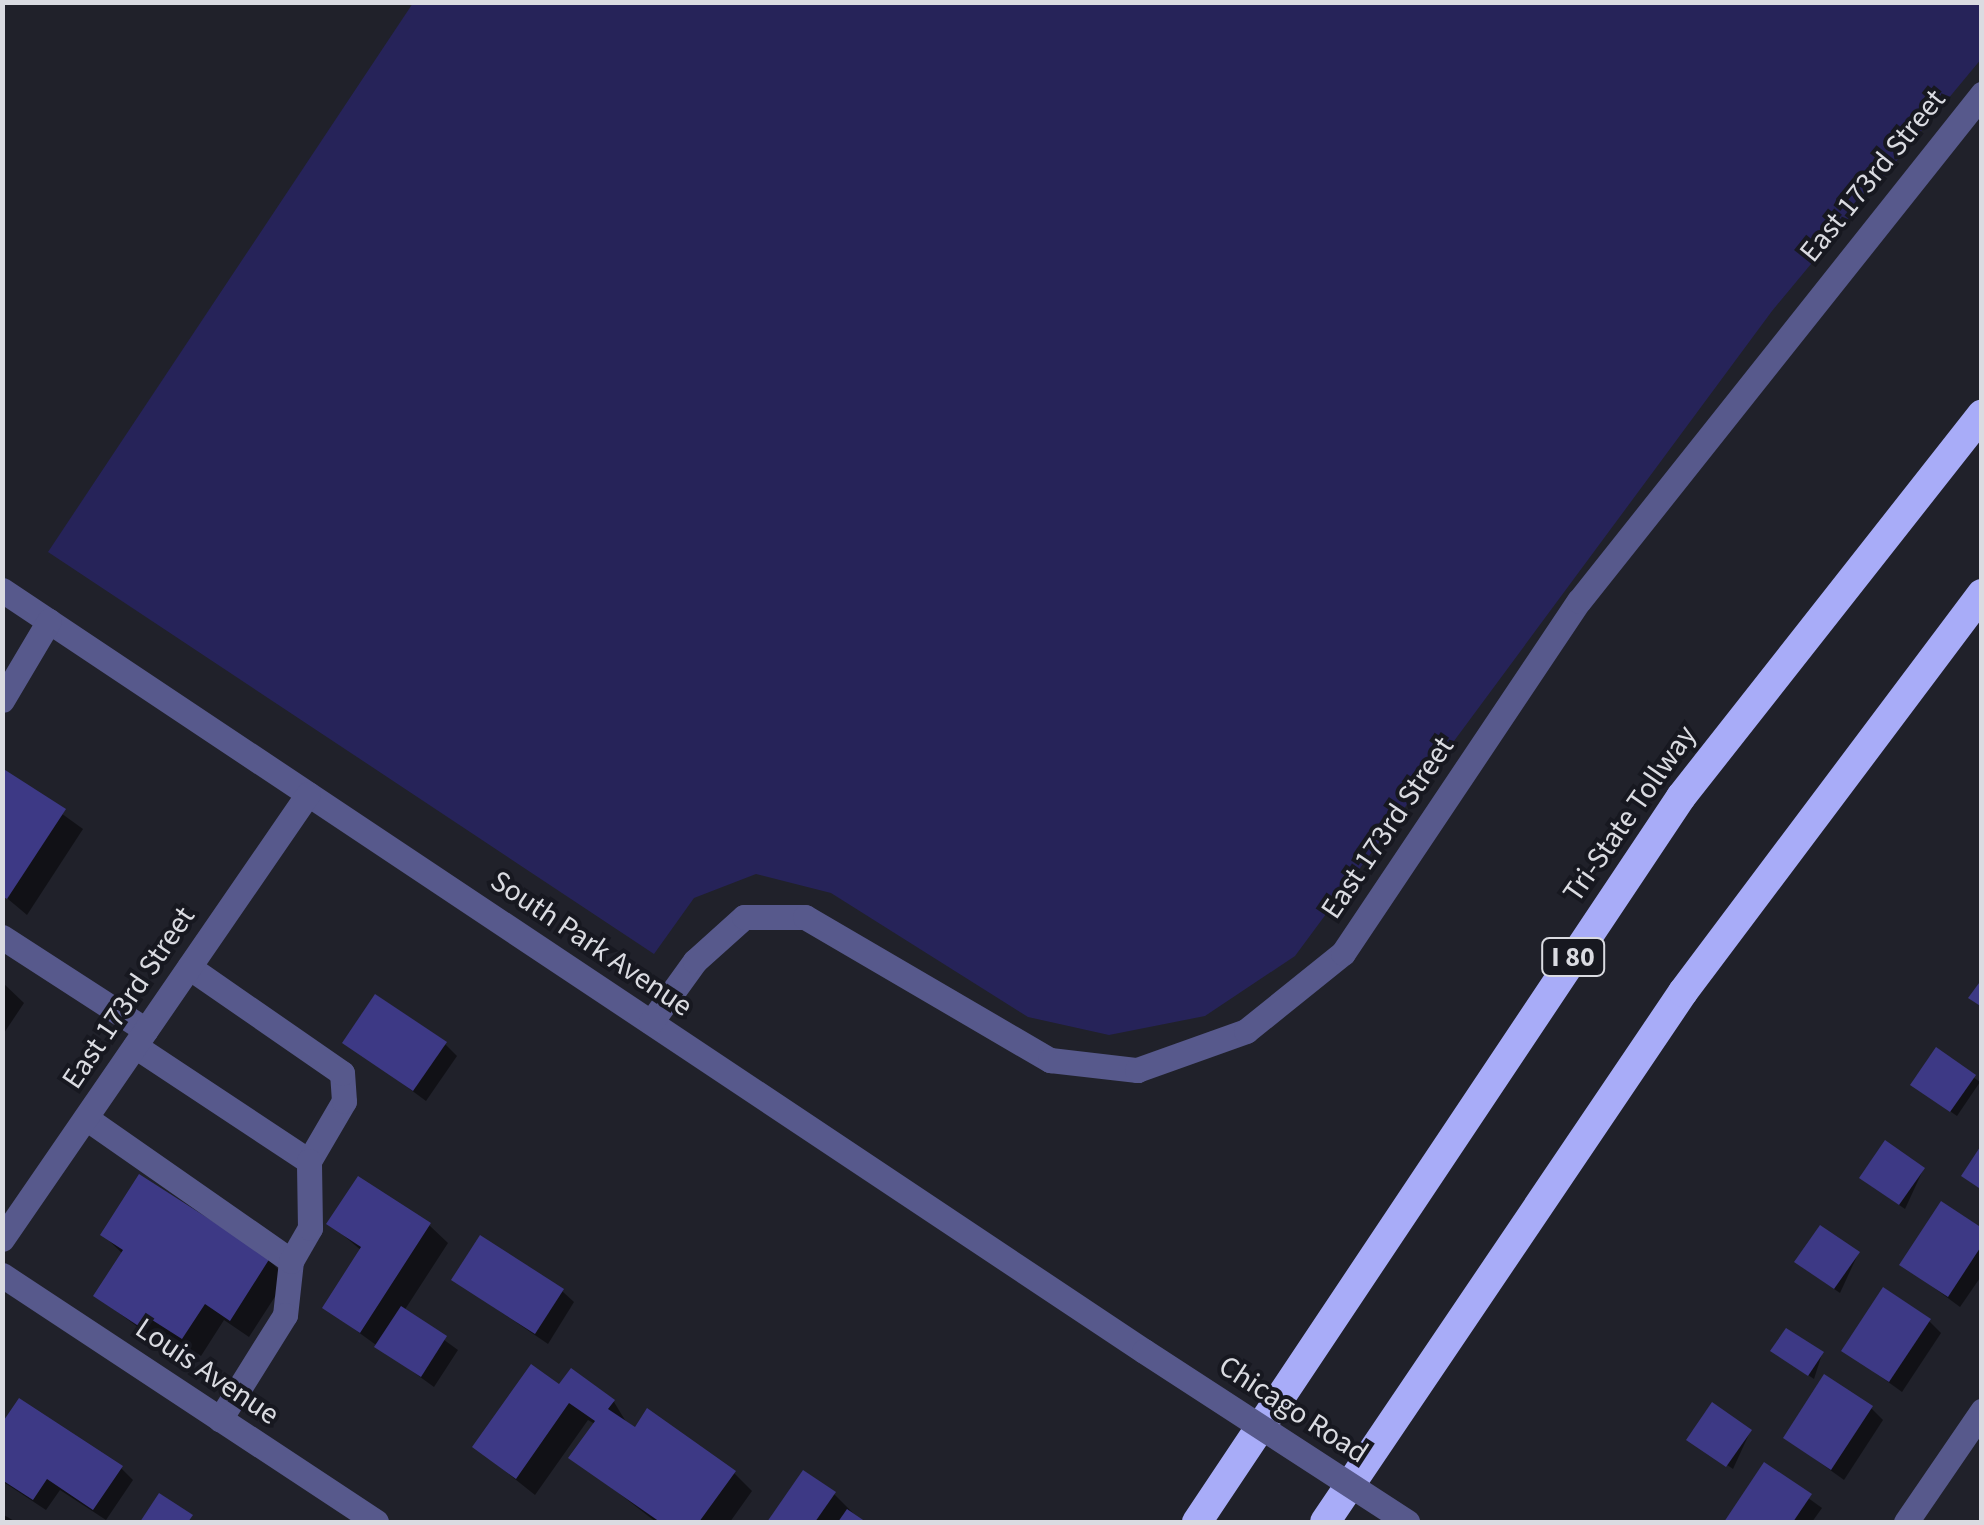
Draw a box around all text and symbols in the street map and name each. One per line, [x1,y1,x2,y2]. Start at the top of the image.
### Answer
street label: East 173rd Street [1792,82,1954,270]
street label: Tri-State Tollway [1556,719,1704,909]
street label: East 173rd Street [1314,730,1462,926]
street label: South Park Avenue [483,863,699,1025]
street label: East 173rd Street [55,900,203,1096]
road number: I 80 [1540,934,1606,980]
street label: Louis Avenue [128,1311,286,1433]
street label: Chicago Road [1212,1348,1374,1472]

